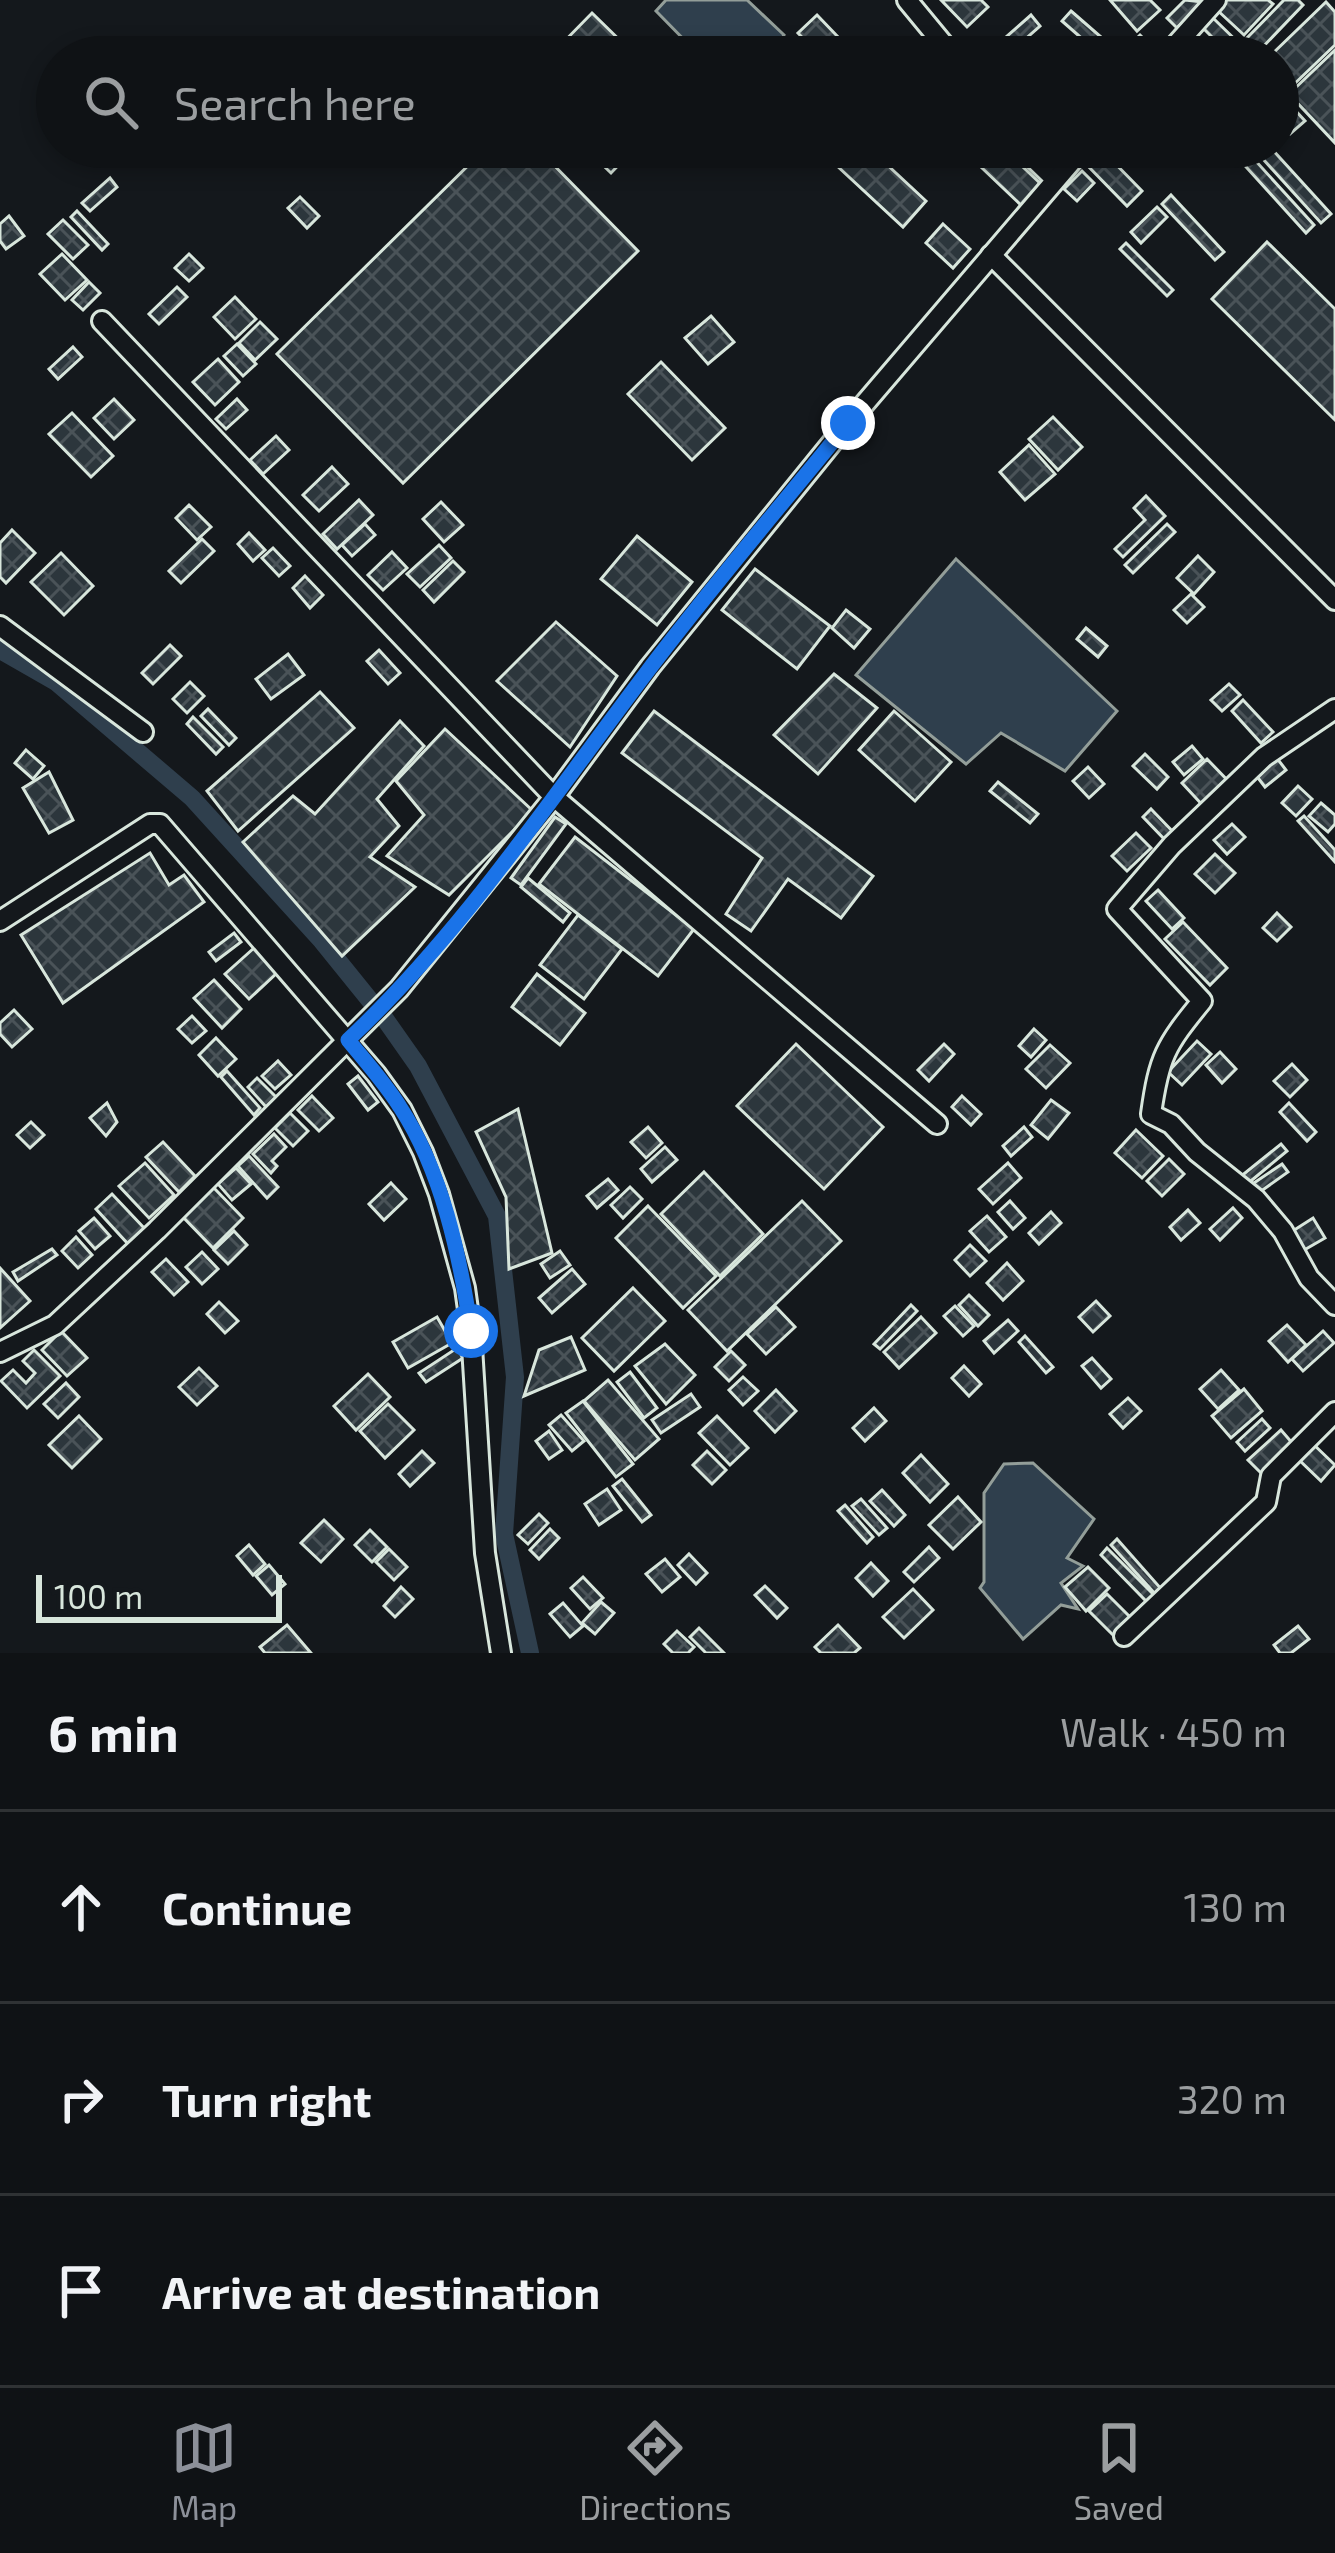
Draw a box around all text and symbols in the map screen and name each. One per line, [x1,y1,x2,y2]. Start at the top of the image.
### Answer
search box [36,36,1299,168]
icon: search [78,69,144,135]
text: Search here [174,75,416,129]
route end [821,396,875,450]
route start [444,1304,498,1358]
scale bar [36,1569,282,1622]
text: 100 m [54,1576,143,1616]
text: 6 min [48,1701,179,1762]
text: Walk · 450 m [1060,1708,1287,1755]
icon: ahead [48,1874,114,1940]
text: Continue [162,1880,352,1934]
text: 130 m [1183,1883,1287,1930]
icon: right [48,2066,114,2132]
text: Turn right [162,2072,371,2126]
text: 320 m [1177,2075,1287,2122]
icon: arrive [48,2258,114,2324]
text: Arrive at destination [162,2264,600,2318]
tab: Map [171,2415,237,2527]
tab: Directions [579,2415,731,2527]
tab: Saved [1073,2415,1164,2527]

